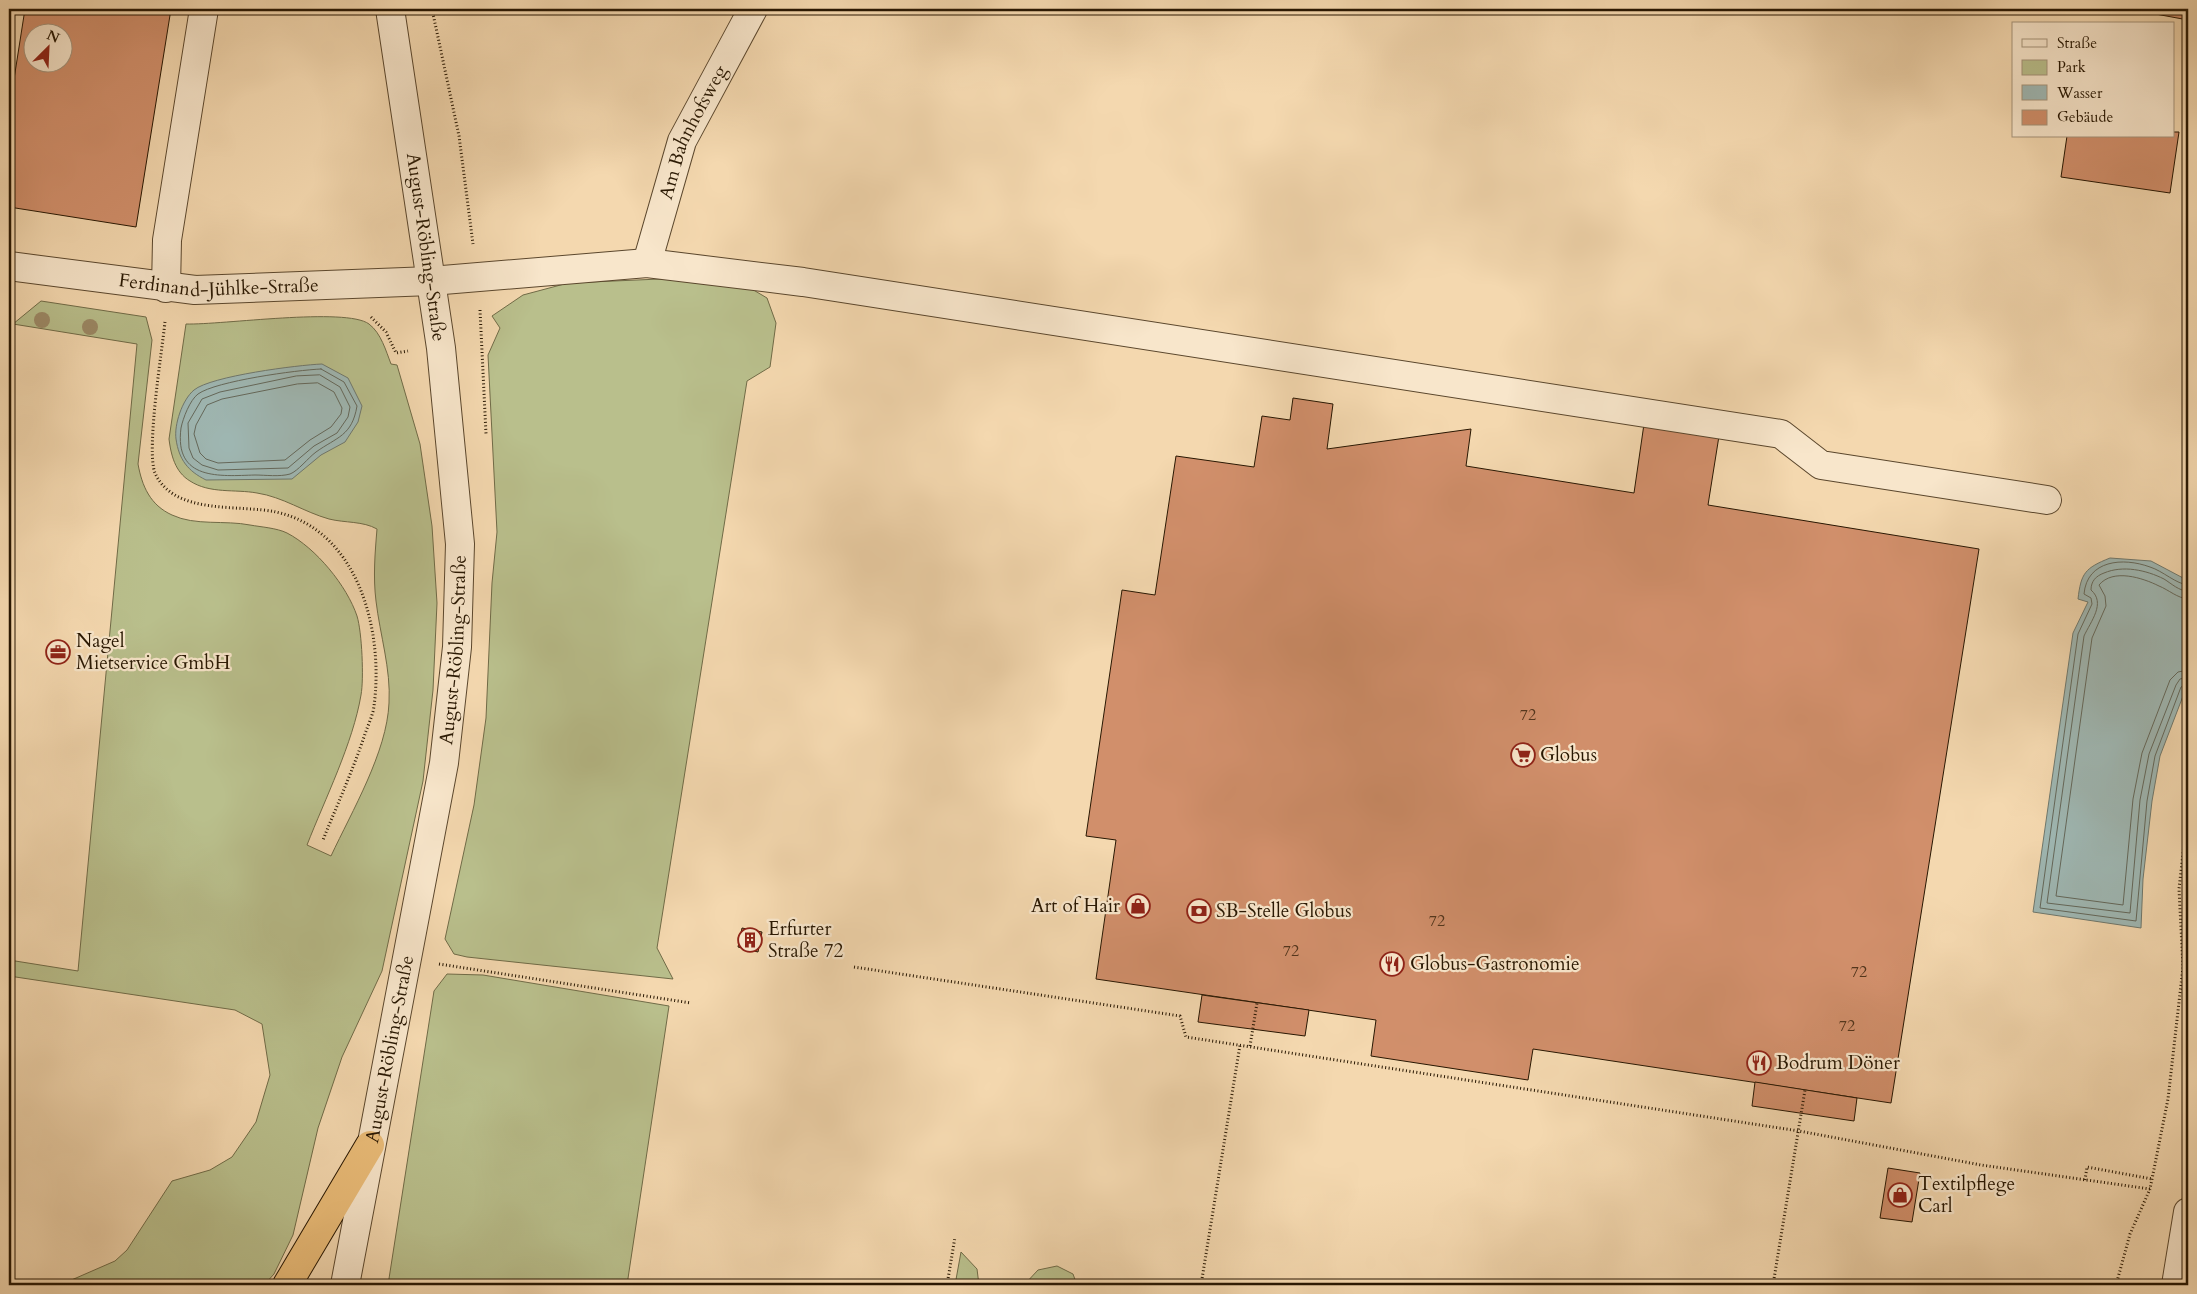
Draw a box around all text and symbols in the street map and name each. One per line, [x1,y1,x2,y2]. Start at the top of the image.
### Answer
north arrow [22,22,72,72]
legend [2012,22,2174,138]
text: N [44,25,63,48]
text: Straße [2057,33,2097,53]
text: Park [2057,57,2086,77]
street label: Am Bahnhofsweg [653,60,734,202]
text: Wasser [2056,83,2103,103]
text: Gebäude [2057,107,2114,127]
street label: August-Röbling-Straße [400,151,452,343]
street label: Ferdinand-Jühlke-Straße [117,267,319,303]
street label: August-Röbling-Straße [433,554,473,746]
place label: Nagel Mietservice GmbH [76,628,230,676]
office icon: Nagel Mietservice GmbH [45,639,71,665]
house number: 72 [1520,704,1536,726]
supermarket icon: Globus [1510,742,1536,768]
place label: Globus [1540,742,1597,768]
place label: Art of Hair [1031,893,1120,919]
shop icon: Art of Hair [1125,893,1151,919]
bank icon: SB-Stelle Globus [1186,898,1212,924]
place label: SB-Stelle Globus [1216,898,1352,924]
house number: 72 [1429,910,1445,932]
place label: Erfurter Straße 72 [768,916,843,964]
building icon: Erfurter Straße 72 [737,927,763,953]
house number: 72 [1283,940,1299,962]
restaurant icon: Globus-Gastronomie [1379,951,1405,977]
place label: Globus-Gastronomie [1410,951,1580,977]
street label: August-Röbling-Straße [359,953,420,1145]
house number: 72 [1851,961,1867,983]
house number: 72 [1839,1015,1855,1037]
restaurant icon: Bodrum Döner [1746,1050,1772,1076]
place label: Bodrum Döner [1776,1050,1900,1076]
place label: Textilpflege Carl [1918,1171,2015,1219]
shop icon: Textilpflege Carl [1887,1182,1913,1208]

